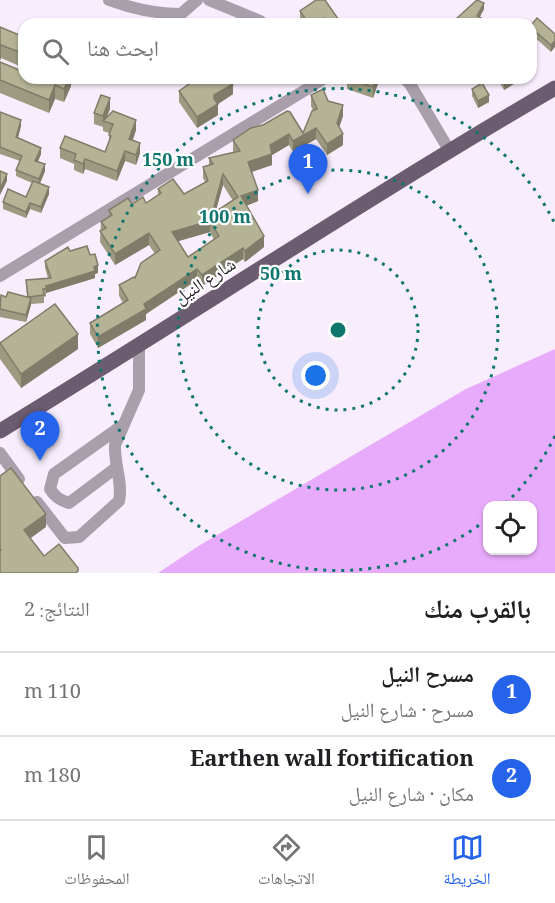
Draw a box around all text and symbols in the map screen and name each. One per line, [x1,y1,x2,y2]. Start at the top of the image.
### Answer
search box [18,18,537,84]
text: ابحث هنا [87,32,159,70]
icon: search [39,35,72,68]
pin: 1 [288,144,328,194]
text: 150 m [142,147,194,177]
text: 100 m [199,204,251,234]
street label: شارع النيل [169,251,243,314]
text: 50 m [260,261,302,291]
centre of rings [328,320,348,340]
your location [301,361,330,390]
pin: 2 [20,412,60,461]
map controls [483,501,537,555]
button: locate [483,501,537,555]
text: بالقرب منك [424,590,531,634]
text: النتائج: 2 [24,595,90,629]
text: مسرح النيل [381,658,474,696]
text: 110 m [24,677,81,711]
text: 1 [506,677,517,711]
text: مسرح · شارع النيل [341,696,474,730]
text: Earthen wall fortification [190,742,474,780]
text: 180 m [24,761,81,795]
text: 2 [506,761,517,795]
text: مكان · شارع النيل [349,780,474,814]
tab: المحفوظات [64,831,129,894]
tab: الاتجاهات [258,831,315,894]
tab: الخريطة [444,831,491,894]

